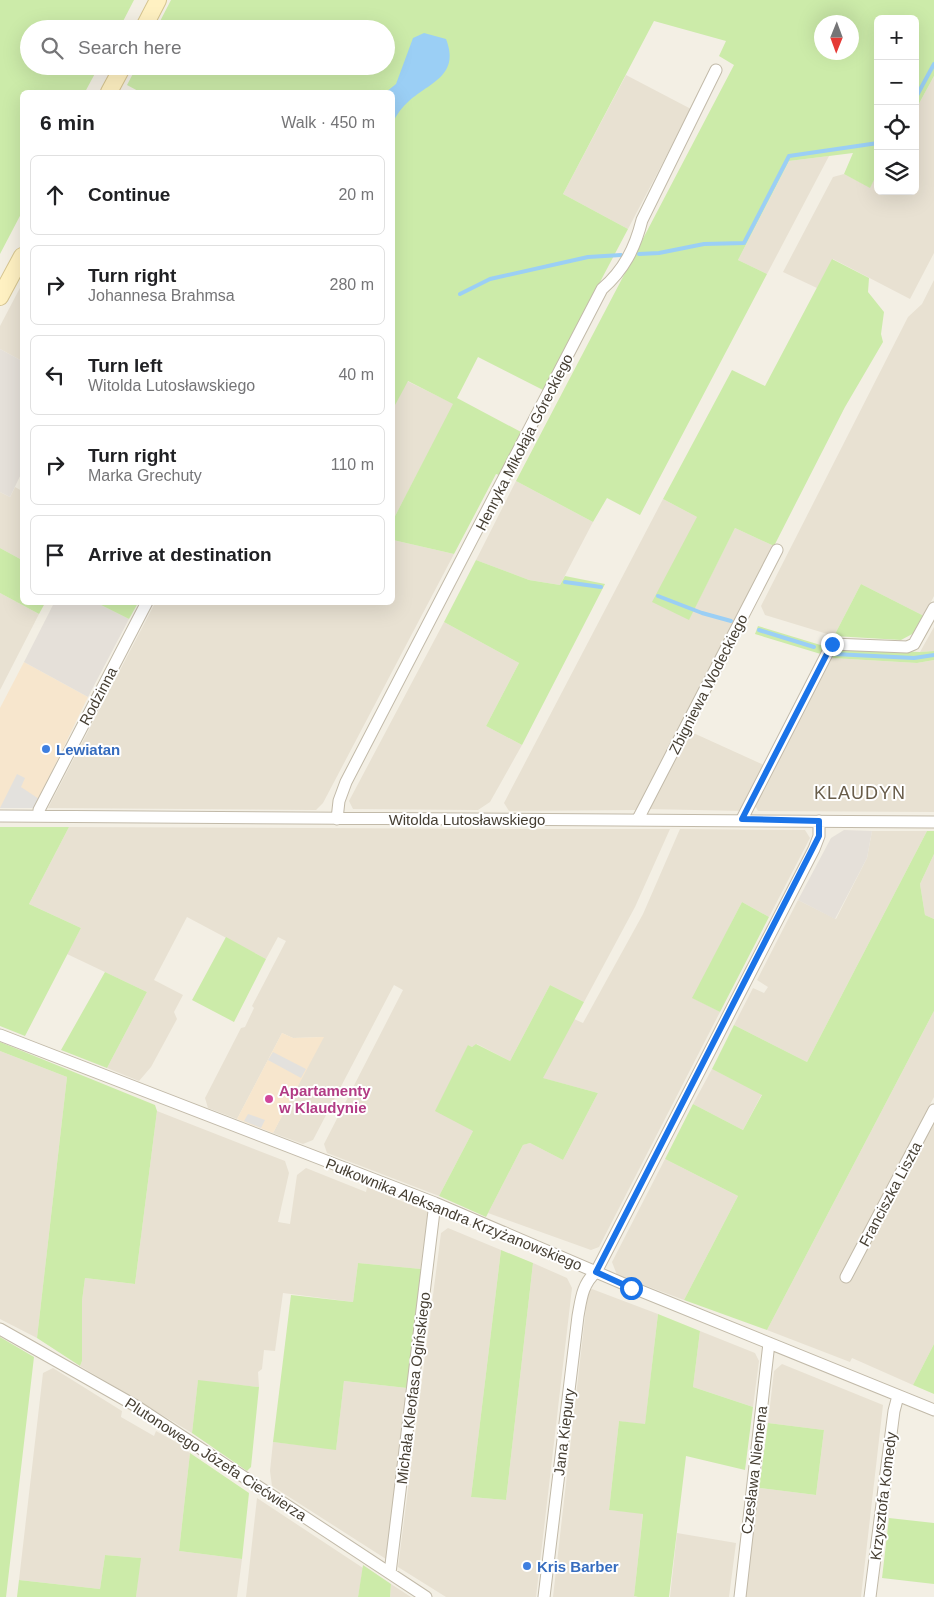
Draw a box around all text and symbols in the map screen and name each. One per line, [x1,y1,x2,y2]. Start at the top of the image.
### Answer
north arrow [814,15,859,60]
map controls [874,15,919,195]
button: + [874,15,919,60]
search box [20,20,395,75]
icon: search [38,34,66,62]
text: Search here [78,37,182,58]
button: − [874,60,919,105]
button: locate [874,105,919,150]
text: 6 min [40,111,95,134]
text: Walk · 450 m [281,114,375,131]
button: layers [874,150,919,195]
icon: ahead [41,181,69,209]
text: Continue [88,184,170,205]
text: 20 m [338,186,374,203]
text: Turn right [88,265,176,286]
icon: right [41,271,69,299]
text: 280 m [330,276,374,293]
text: Johannesa Brahmsa [88,287,235,304]
street label: Henryka Mikołaja Góreckiego [472,351,576,533]
text: Turn left [88,355,163,376]
icon: left [41,361,69,389]
text: 40 m [338,366,374,383]
text: Witolda Lutosławskiego [88,377,255,394]
text: Turn right [88,445,176,466]
icon: right [41,451,69,479]
text: 110 m [331,456,374,473]
text: Marka Grechuty [88,467,202,484]
icon: arrive [41,541,69,569]
text: Arrive at destination [88,544,272,565]
street label: Zbigniewa Wodeckiego [665,611,751,757]
route end [821,633,844,656]
street label: Rodzinna [76,663,121,728]
place label: Lewiatan [56,741,120,758]
marker: Lewiatan [40,743,52,755]
district label: KLAUDYN [814,783,906,803]
street label: Witolda Lutosławskiego [389,811,545,828]
place label: Apartamenty w Klaudynie [278,1082,371,1116]
marker: Apartamenty w Klaudynie [263,1093,275,1105]
street label: Franciszka Liszta [855,1138,925,1249]
street label: Pułkownika Aleksandra Krzyżanowskiego [323,1155,585,1273]
route start [620,1277,643,1300]
street label: Michała Kleofasa Ogińskiego [393,1291,433,1485]
street label: Jana Kiepury [550,1387,578,1476]
street label: Plutonowego Józefa Ciećwierza [122,1394,310,1524]
street label: Czesława Niemena [738,1404,770,1535]
street label: Krzysztofa Komedy [867,1430,899,1561]
place label: Kris Barber [537,1558,619,1575]
marker: Kris Barber [521,1560,533,1572]

